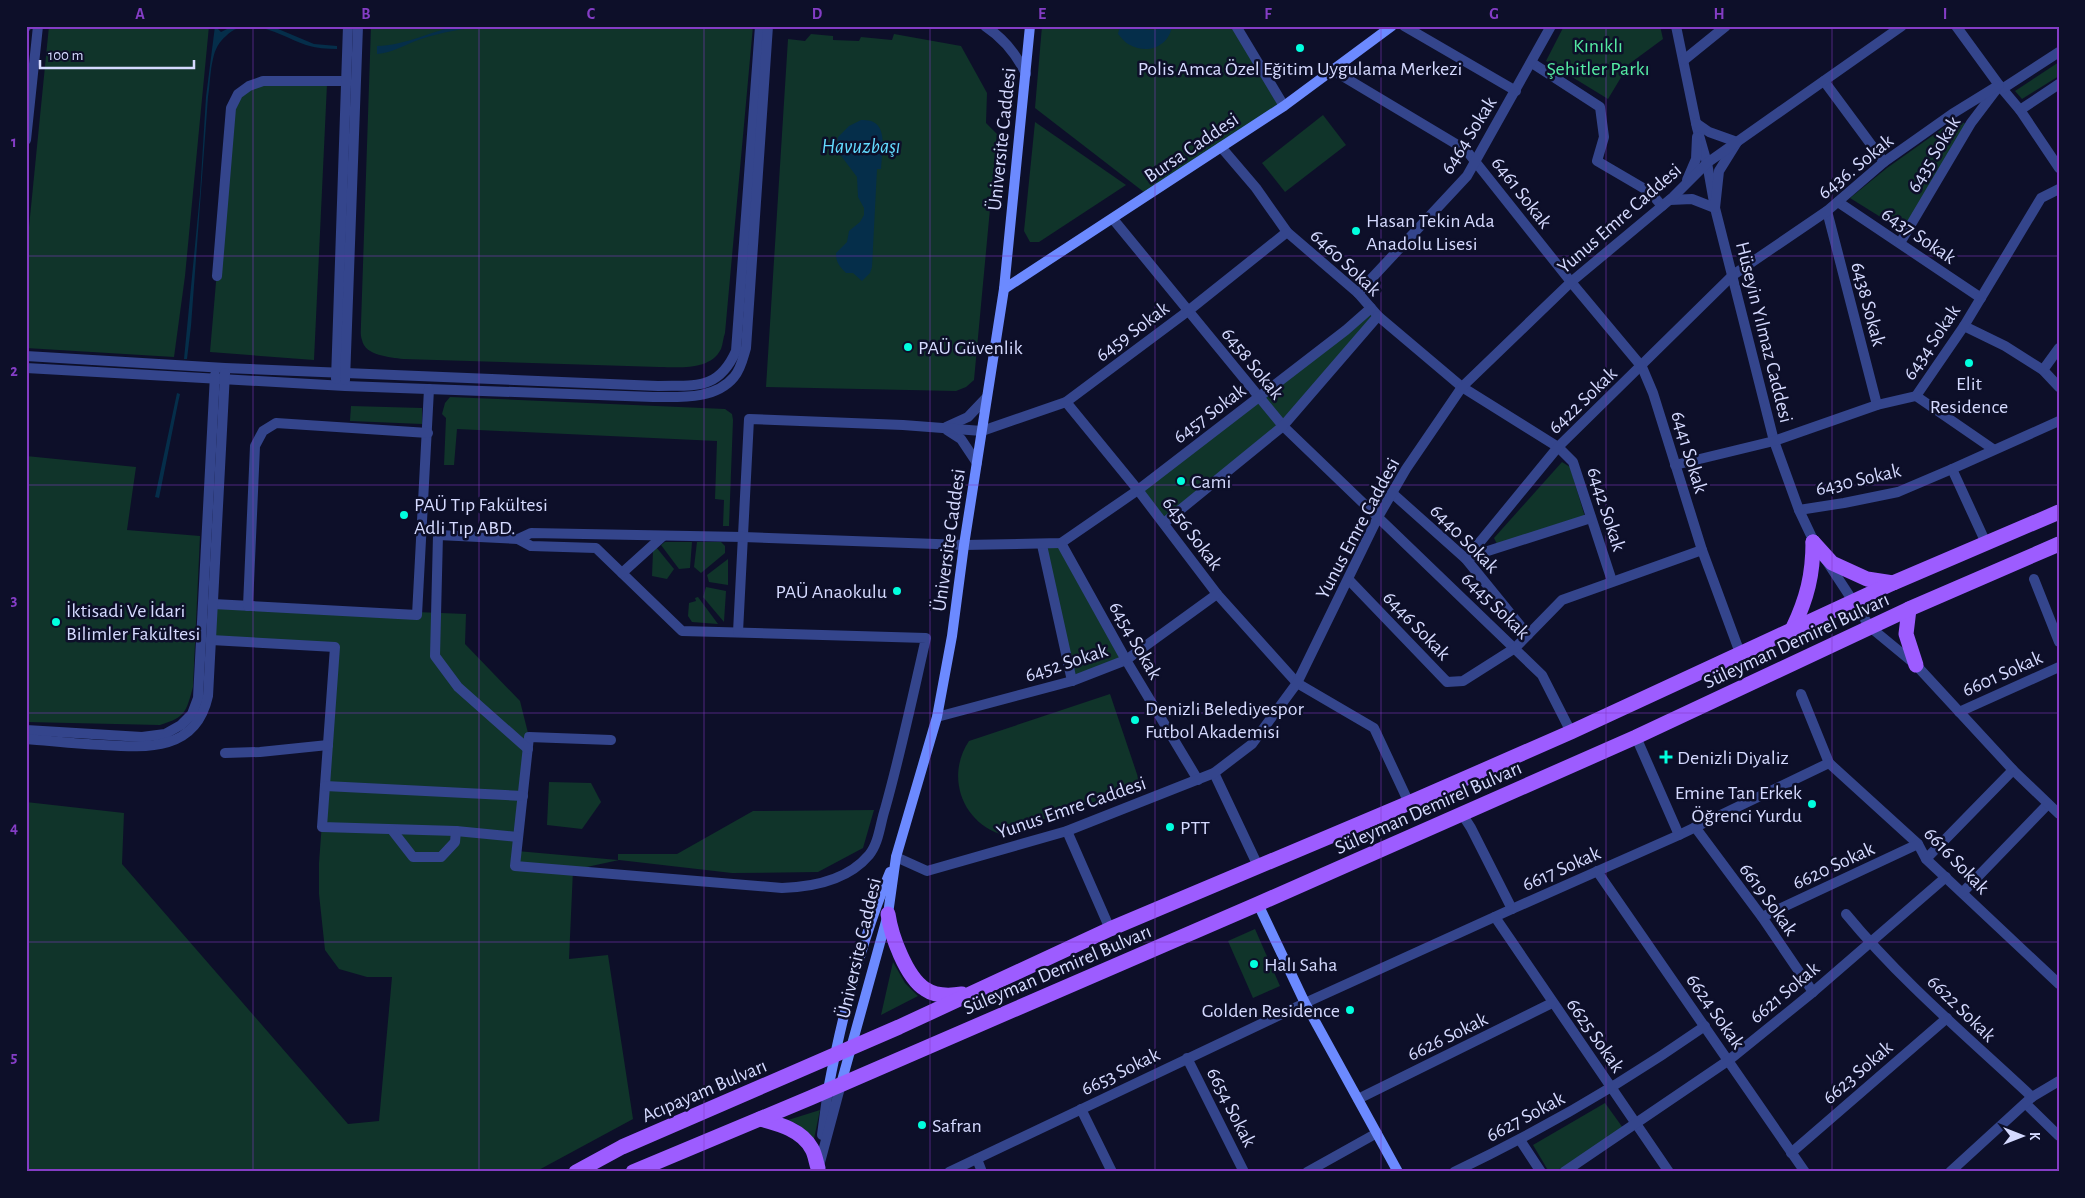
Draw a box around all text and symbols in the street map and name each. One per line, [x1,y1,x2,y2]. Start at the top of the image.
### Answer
text: A [135,6,145,22]
text: B [361,6,371,22]
text: C [587,6,596,22]
text: D [812,6,823,22]
text: E [1038,6,1046,22]
text: F [1264,6,1272,22]
text: G [1489,6,1499,22]
text: H [1713,6,1725,22]
text: I [1943,6,1947,22]
park label: Kınıklı Şehitler Parkı [1546,36,1650,79]
scale bar [40,38,194,70]
marker: Polis Amca Özel Eğitim Uygulama Merkezi [1294,42,1306,54]
text: 100 m [48,48,83,63]
place label: Polis Amca Özel Eğitim Uygulama Merkezi [1138,59,1462,79]
street label: Üniversite Caddesi [985,67,1019,212]
street label: 6464 Sokak [1437,93,1500,178]
street label: Bursa Caddesi [1141,109,1242,187]
street label: 6435 Sokak [1903,113,1964,196]
street label: 6436. Sokak [1814,131,1897,203]
text: 1 [11,134,17,150]
water label: Havuzbaşı [822,136,900,157]
street label: 6461 Sokak [1487,153,1555,232]
street label: Yunus Emre Caddesi [1554,160,1685,278]
street label: 6437 Sokak [1878,204,1959,268]
place label: Hasan Tekin Ada Anadolu Lisesi [1366,211,1495,254]
street label: 6460 Sokak [1306,225,1384,300]
marker: Hasan Tekin Ada Anadolu Lisesi [1350,225,1362,237]
street label: Hüseyin Yılmaz Caddesi [1732,240,1796,425]
street label: 6438 Sokak [1847,260,1889,348]
street label: 6459 Sokak [1092,298,1173,366]
street label: 6434 Sokak [1899,301,1964,384]
street label: 6458 Sokak [1217,324,1287,403]
place label: PAÜ Güvenlik [918,338,1023,358]
marker: PAÜ Güvenlik [902,341,914,353]
marker: Elit Residence [1963,357,1975,369]
text: 2 [10,363,18,379]
street label: 6422 Sokak [1545,363,1621,438]
place label: Elit Residence [1930,374,2008,417]
street label: 6457 Sokak [1170,380,1250,447]
street label: 6441 Sokak [1667,409,1711,496]
street label: Yunus Emre Caddesi [1312,455,1403,602]
street label: 6430 Sokak [1814,460,1903,500]
street label: 6442 Sokak [1583,465,1629,554]
street label: Üniversite Caddesi [929,468,969,613]
place label: Cami [1191,472,1231,492]
marker: Cami [1175,475,1187,487]
street label: 6456 Sokak [1158,493,1226,574]
place label: PAÜ Tıp Fakültesi Adli Tıp ABD. [414,495,548,538]
street label: 6440 Sokak [1426,500,1503,577]
marker: PAÜ Tıp Fakültesi Adli Tıp ABD. [398,509,410,521]
street label: 6445 Sokak [1457,569,1533,643]
place label: PAÜ Anaokulu [775,582,887,602]
marker: PAÜ Anaokulu [891,585,903,597]
street label: 6446 Sokak [1379,587,1454,664]
street label: Süleyman Demirel Bulvarı [1701,589,1892,693]
text: 3 [11,592,18,608]
street label: 6454 Sokak [1105,598,1165,683]
place label: İktisadi Ve İdari Bilimler Fakültesi [66,601,200,644]
marker: İktisadi Ve İdari Bilimler Fakültesi [50,616,62,628]
street label: 6452 Sokak [1022,640,1110,686]
street label: 6601 Sokak [1959,647,2046,700]
place label: Denizli Belediyespor Futbol Akademisi [1145,699,1304,742]
marker: Denizli Belediyespor Futbol Akademisi [1129,714,1141,726]
place label: Denizli Diyaliz [1677,748,1789,768]
marker: Denizli Diyaliz [1659,750,1673,764]
street label: Süleyman Demirel Bulvarı [1332,758,1525,858]
street label: Yunus Emre Caddesi [994,773,1149,843]
place label: Emine Tan Erkek Öğrenci Yurdu [1675,783,1802,826]
marker: Emine Tan Erkek Öğrenci Yurdu [1806,798,1818,810]
place label: PTT [1180,818,1210,838]
text: 4 [10,820,18,836]
marker: PTT [1164,821,1176,833]
street label: 6616 Sokak [1920,823,1993,898]
street label: 6620 Sokak [1789,838,1877,894]
street label: 6617 Sokak [1519,843,1604,895]
street label: 6619 Sokak [1735,860,1801,940]
street label: Üniversite Caddesi [833,876,885,1021]
street label: Süleyman Demirel Bulvarı [960,921,1154,1019]
place label: Halı Saha [1264,955,1338,975]
marker: Halı Saha [1248,958,1260,970]
street label: 6621 Sokak [1746,958,1823,1027]
street label: 6624 Sokak [1682,970,1748,1053]
street label: 6622 Sokak [1923,972,1999,1046]
street label: 6625 Sokak [1562,995,1628,1076]
place label: Golden Residence [1202,1001,1340,1021]
marker: Golden Residence [1344,1004,1356,1016]
street label: 6626 Sokak [1404,1009,1491,1065]
street label: 6623 Sokak [1819,1037,1896,1108]
street label: 6653 Sokak [1078,1044,1163,1099]
text: 5 [11,1049,18,1065]
street label: Acıpayam Bulvarı [639,1056,770,1126]
street label: 6654 Sokak [1203,1065,1260,1150]
street label: 6627 Sokak [1483,1088,1568,1146]
north arrow [1998,1110,2048,1160]
place label: Safran [932,1116,982,1136]
marker: Safran [916,1119,928,1131]
text: K [2027,1132,2041,1141]

